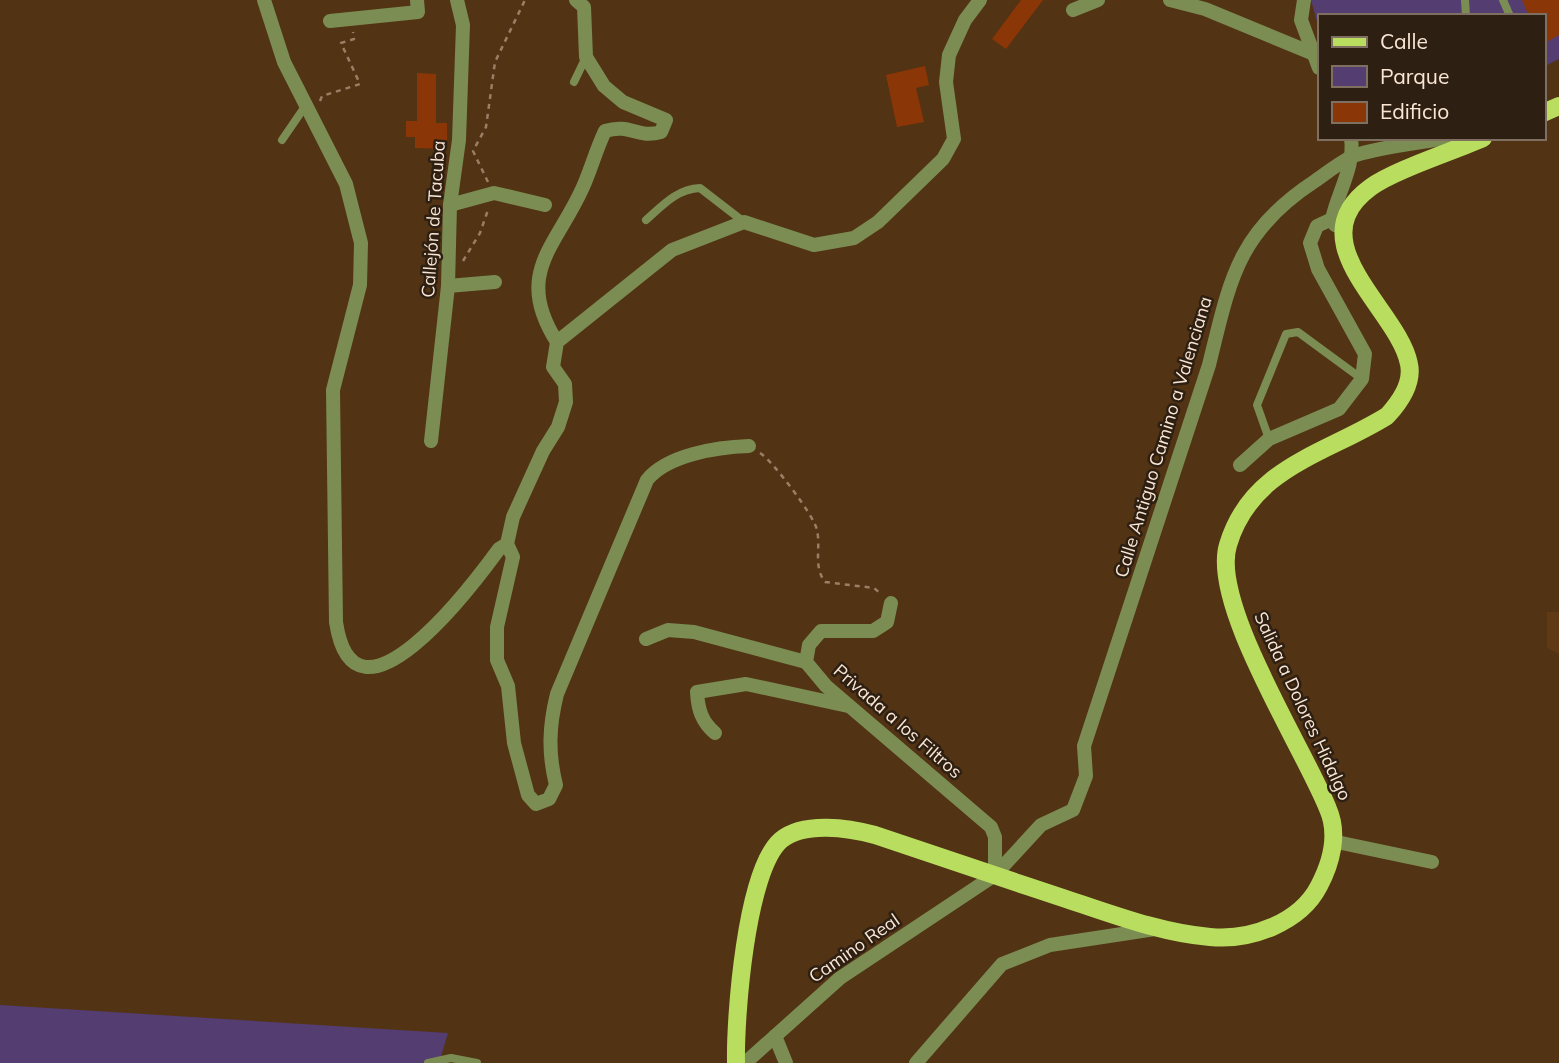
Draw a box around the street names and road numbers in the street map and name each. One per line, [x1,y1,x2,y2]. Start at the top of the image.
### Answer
street label: Callejón de Tacuba [416,140,450,298]
street label: Calle Antiguo Camino a Valenciana [1109,294,1217,580]
street label: Salida a Dolores Hidalgo [1249,608,1357,804]
street label: Privada a los Filtros [829,659,967,783]
street label: Camino Real [804,908,904,988]

